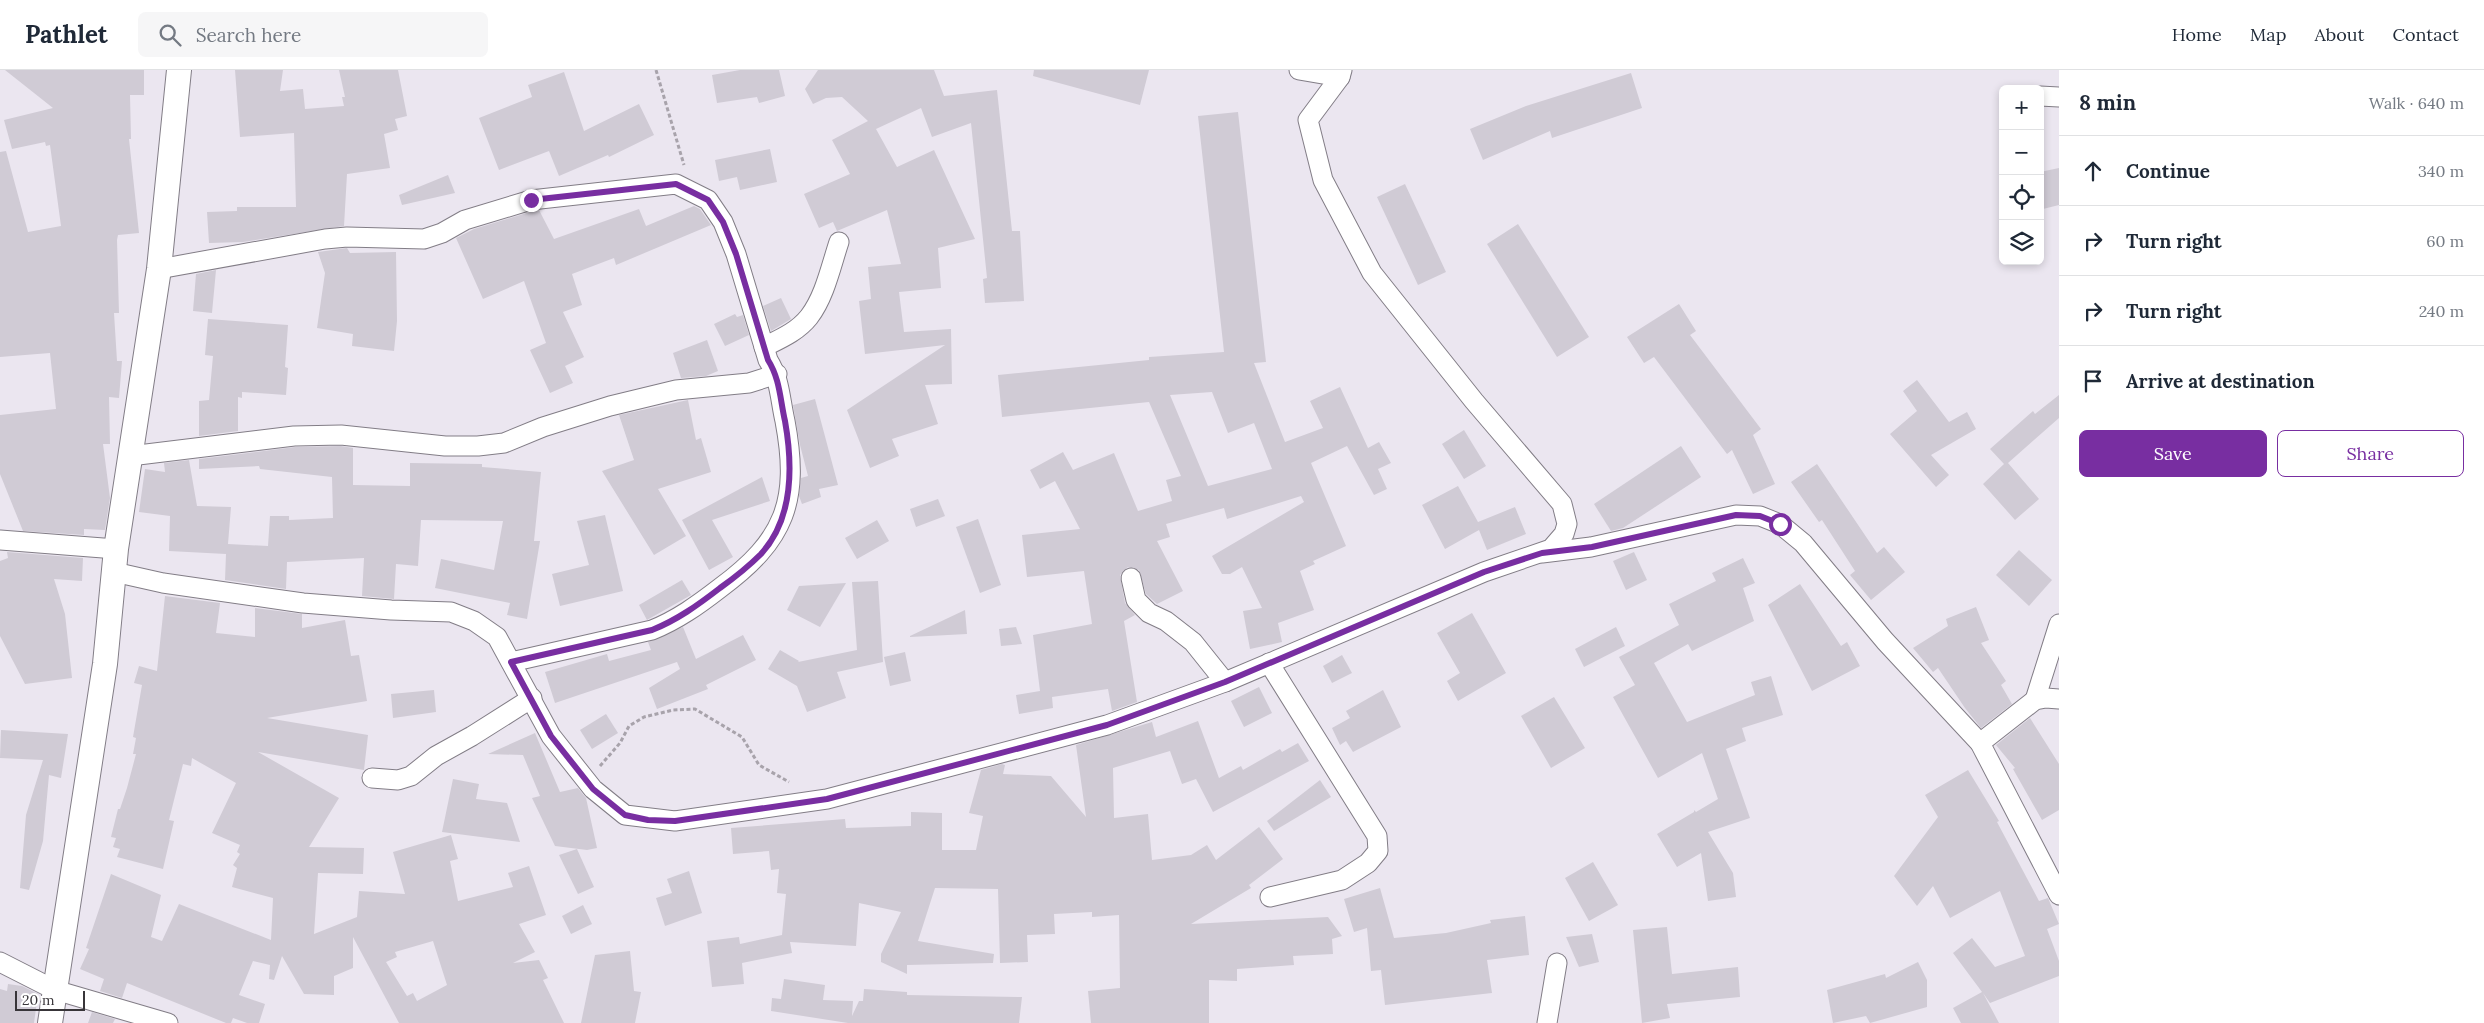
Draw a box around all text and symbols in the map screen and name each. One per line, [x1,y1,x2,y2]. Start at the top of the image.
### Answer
search box [138,12,488,57]
text: Pathlet [25,19,108,50]
icon: search [156,21,184,49]
text: Search here [196,23,301,47]
text: Home [2172,23,2222,46]
text: Map [2250,23,2286,46]
text: About [2314,23,2364,46]
text: Contact [2392,23,2459,46]
map controls [1999,85,2044,265]
button: + [1999,85,2044,130]
text: 8 min [2079,89,2136,116]
text: Walk · 640 m [2369,93,2464,113]
button: − [1999,130,2044,175]
icon: ahead [2079,157,2107,185]
text: Continue [2126,159,2210,183]
text: 340 m [2418,161,2464,181]
button: locate [1999,175,2044,220]
route end [520,189,543,212]
button: layers [1999,220,2044,265]
icon: right [2079,227,2107,255]
text: Turn right [2126,229,2222,253]
text: 60 m [2426,231,2464,251]
icon: right [2079,297,2107,325]
text: Turn right [2126,299,2222,323]
text: 240 m [2419,301,2464,321]
icon: arrive [2079,367,2107,395]
text: Arrive at destination [2126,369,2315,393]
button: Save [2079,430,2267,477]
button: Share [2277,430,2464,477]
route start [1769,513,1792,536]
scale bar [15,988,85,1011]
text: 20 m [22,991,54,1009]

